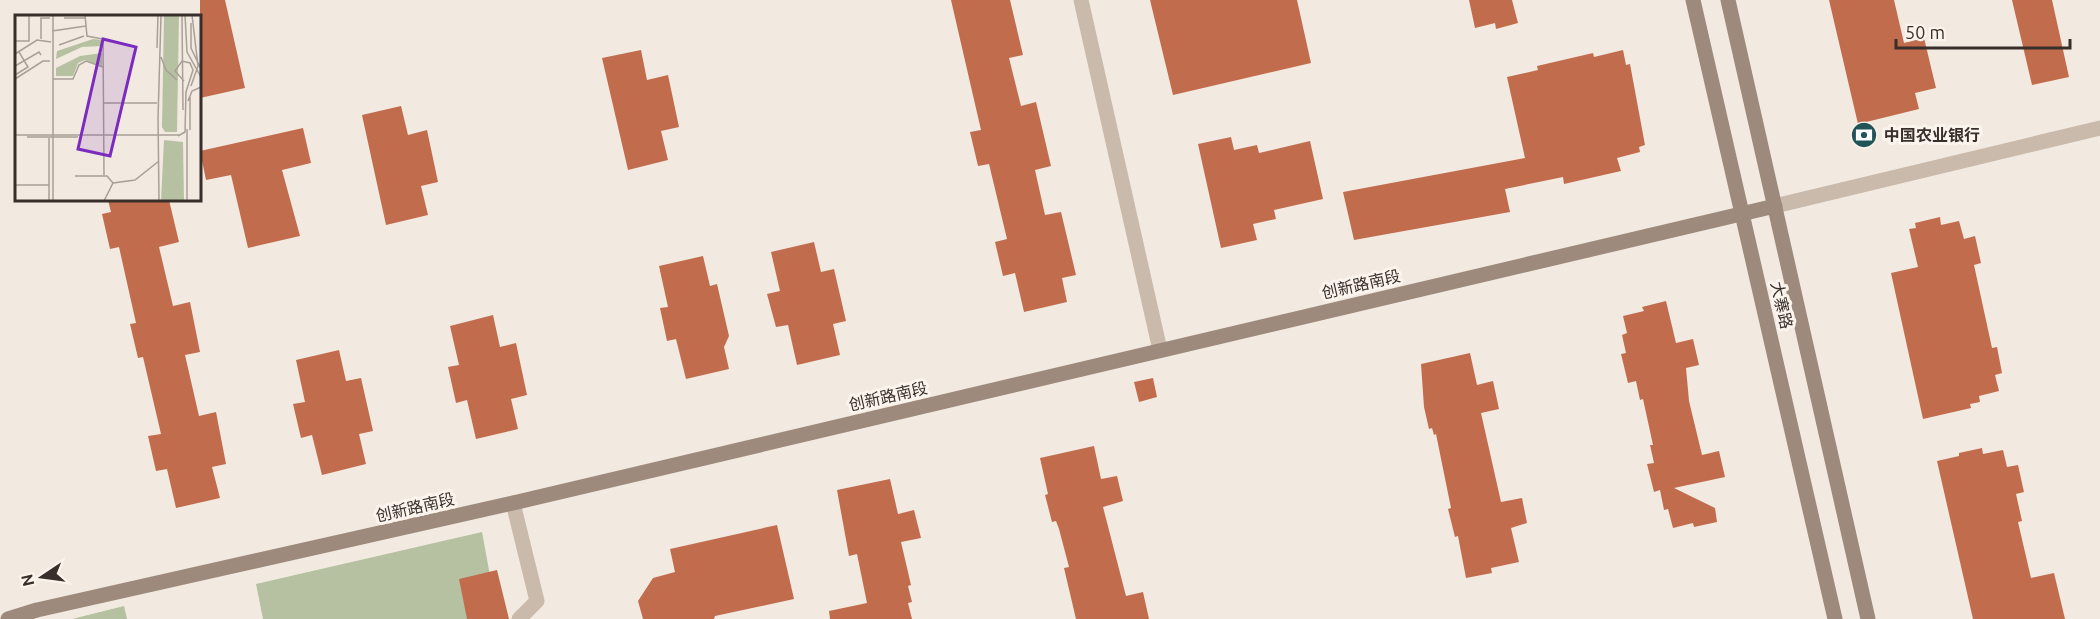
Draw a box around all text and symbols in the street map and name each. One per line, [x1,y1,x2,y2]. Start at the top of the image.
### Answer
scale bar [1896,12,2070,50]
inset map [15,15,201,201]
text: 50 m [1905,22,1945,42]
bank icon: 中国农业银行 [1849,120,1879,150]
place label: 中国农业银行 [1884,126,1980,144]
street label: 创新路南段 [1320,266,1402,302]
street label: 大寨路 [1768,280,1796,330]
street label: 创新路南段 [847,378,929,414]
street label: 创新路南段 [374,489,456,525]
north arrow [12,547,72,607]
text: N [17,573,37,588]

